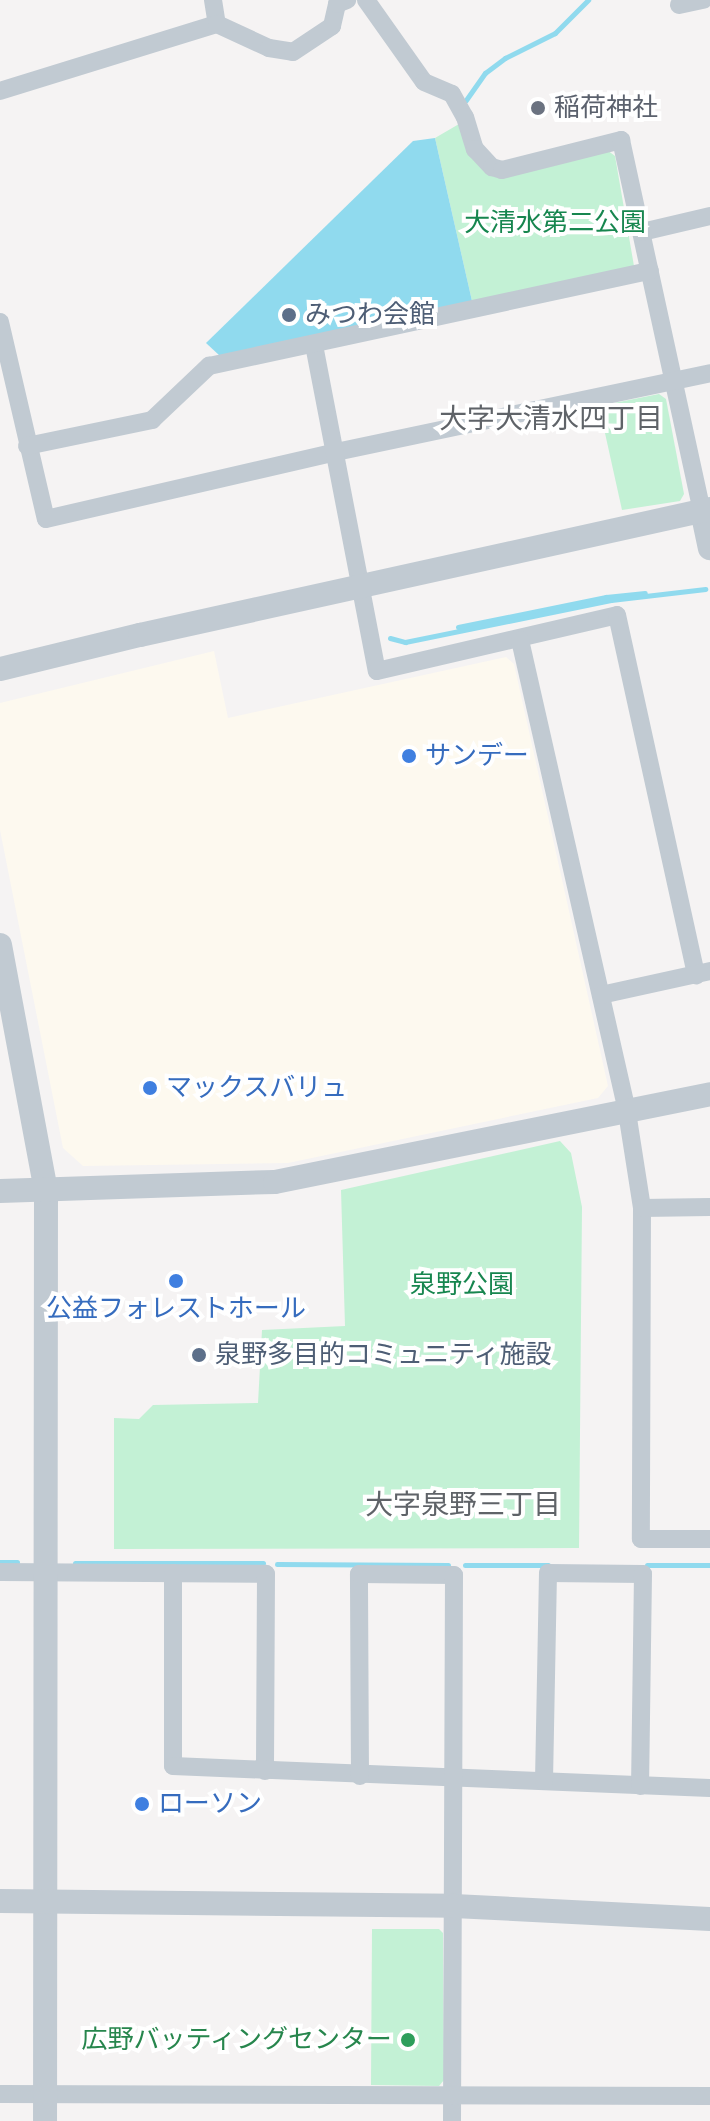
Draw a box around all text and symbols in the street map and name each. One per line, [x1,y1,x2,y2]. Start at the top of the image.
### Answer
place label: 稲荷神社 [554,92,658,124]
marker: 稲荷神社 [529,99,547,117]
park label: 大清水第二公園 [464,207,646,239]
place label: みつわ会館 [305,299,435,331]
marker: みつわ会館 [280,306,298,324]
district label: 大字大清水四丁目 [439,402,663,436]
place label: サンデー [425,740,529,772]
marker: サンデー [400,747,418,765]
place label: マックスバリュ [166,1072,348,1104]
marker: マックスバリュ [141,1079,159,1097]
park label: 泉野公園 [410,1269,514,1301]
marker: 公益フォレストホール [167,1272,185,1290]
place label: 公益フォレストホール [46,1293,306,1325]
place label: 泉野多目的コミュニティ施設 [215,1339,553,1371]
marker: 泉野多目的コミュニティ施設 [190,1346,208,1364]
district label: 大字泉野三丁目 [365,1488,561,1522]
place label: ローソン [158,1788,262,1820]
marker: ローソン [133,1795,151,1813]
place label: 広野バッティングセンター [80,2024,392,2056]
marker: 広野バッティングセンター [399,2031,417,2049]

